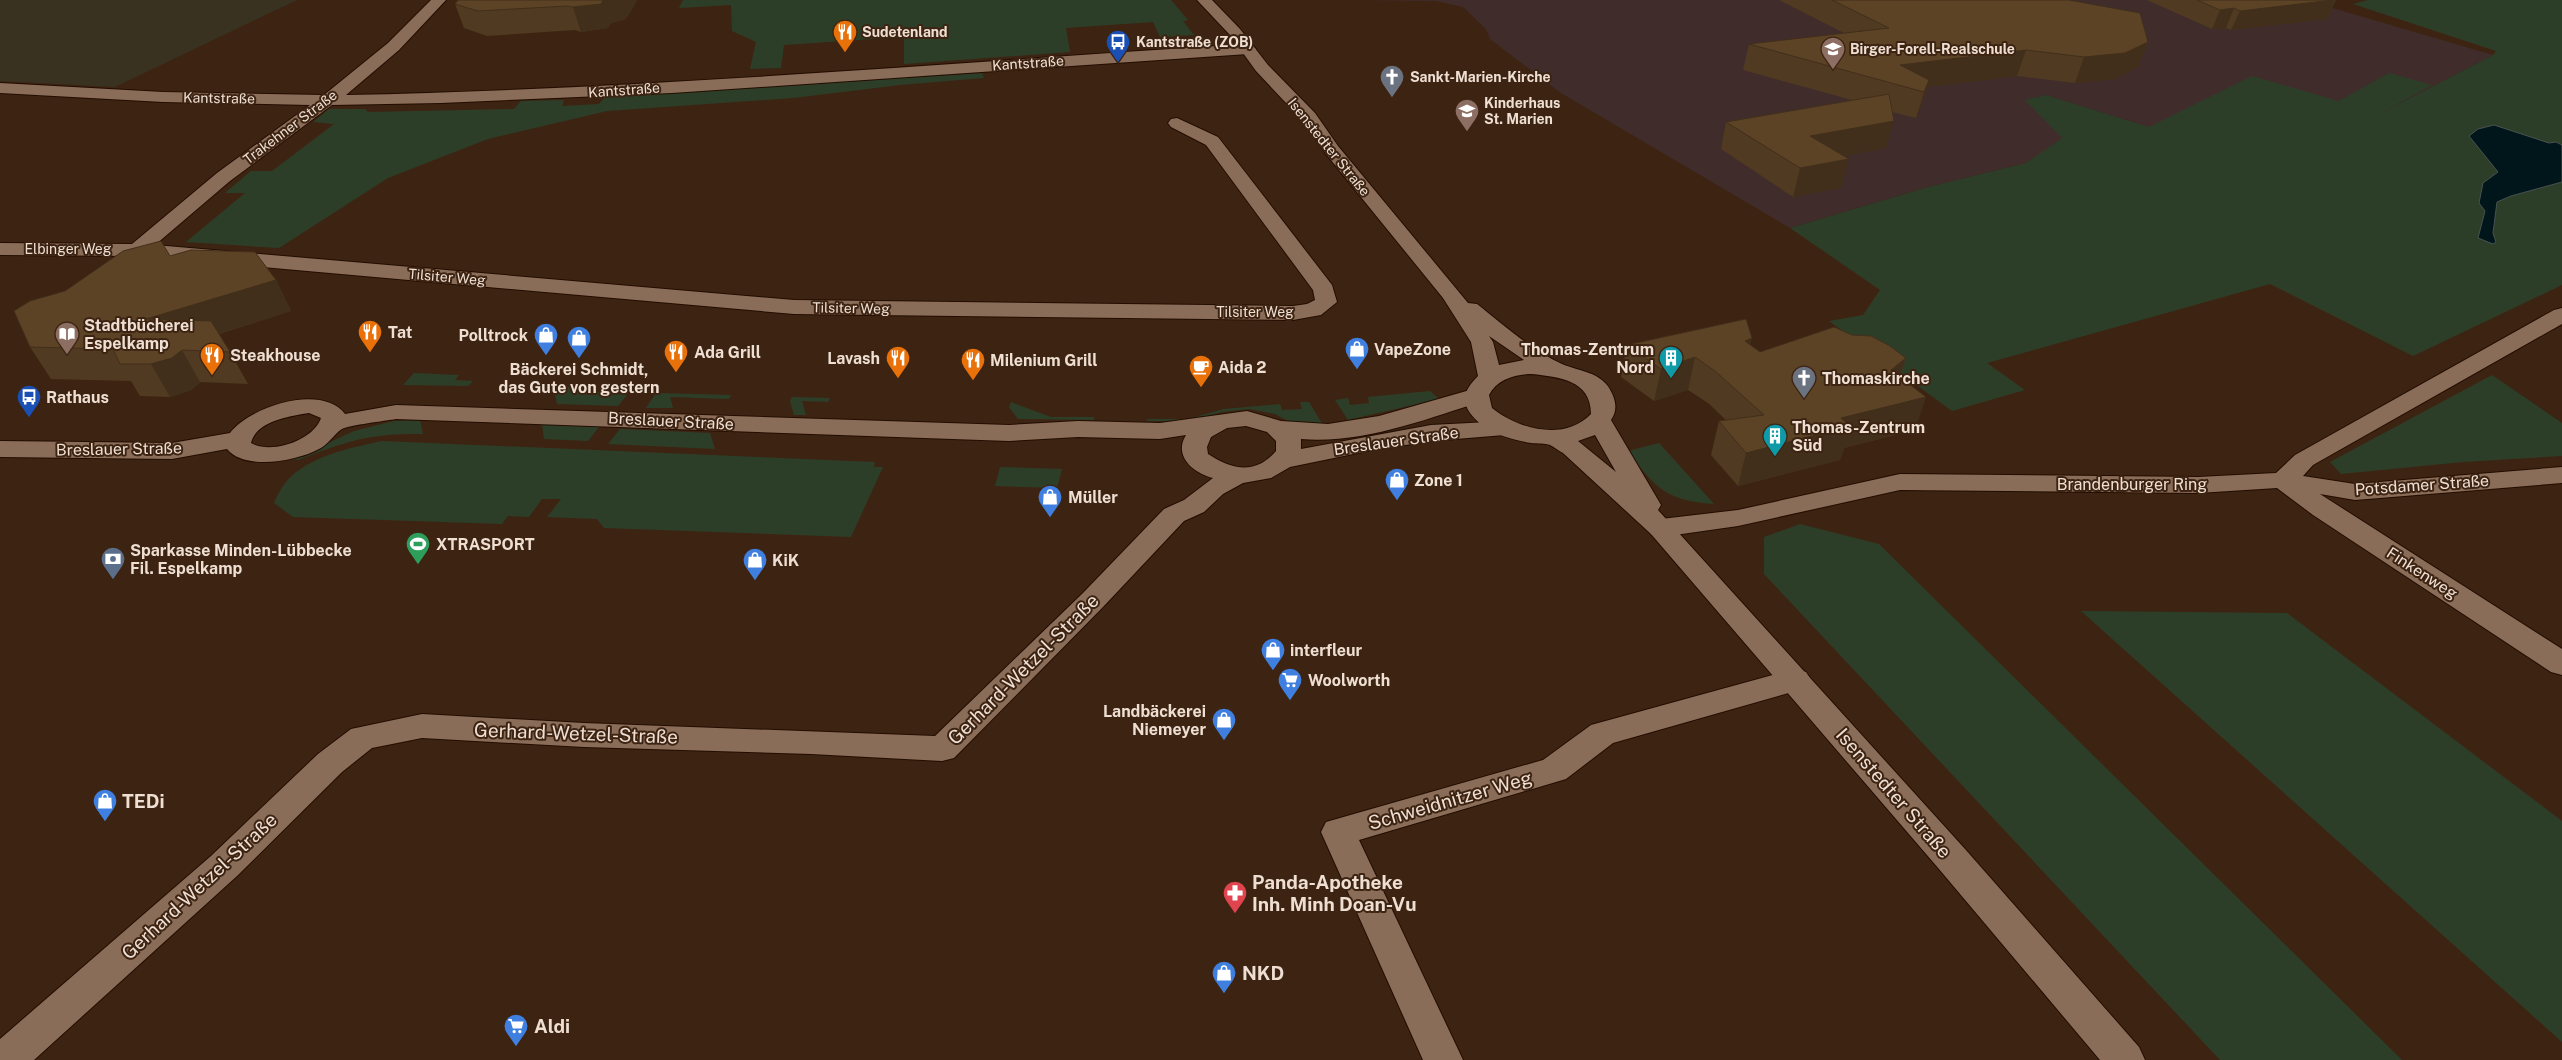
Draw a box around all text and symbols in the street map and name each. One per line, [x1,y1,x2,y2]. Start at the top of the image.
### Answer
restaurant icon: Sudetenland [832,19,858,53]
place label: Sudetenland [862,24,948,40]
bus stop icon: Kantstraße (ZOB) [1105,29,1131,63]
place label: Kantstraße (ZOB) [1136,34,1253,50]
school or university icon: Birger-Forell-Realschule [1820,36,1846,70]
place label: Birger-Forell-Realschule [1850,41,2015,57]
street label: Kantstraße [992,53,1064,73]
church icon: Sankt-Marien-Kirche [1379,64,1405,98]
place label: Sankt-Marien-Kirche [1410,69,1551,85]
street label: Kantstraße [588,80,660,100]
street label: Trakehner Straße [240,87,340,167]
street label: Kantstraße [183,89,255,107]
street label: Isenstedter Straße [1285,95,1373,199]
place label: Kinderhaus St. Marien [1484,95,1560,127]
school or university icon: Kinderhaus St. Marien [1454,98,1480,132]
street label: Elbinger Weg [25,241,112,257]
street label: Tilsiter Weg [408,266,487,288]
street label: Tilsiter Weg [812,299,890,317]
street label: Tilsiter Weg [1216,304,1294,320]
place label: Stadtbücherei Espelkamp [84,316,194,353]
restaurant icon: Tat [357,319,383,353]
library icon: Stadtbücherei Espelkamp [54,321,80,355]
shop icon: Polltrock [533,322,559,356]
place label: Tat [388,323,413,342]
shop icon: Bäckerei Schmidt, das Gute von gestern [566,325,592,359]
place label: Polltrock [459,326,528,345]
shop icon: VapeZone [1344,336,1370,370]
restaurant icon: Ada Grill [663,339,689,373]
place label: VapeZone [1374,340,1451,359]
place label: Thomas-Zentrum Nord [1521,340,1654,377]
restaurant icon: Steakhouse [199,342,225,376]
place label: Ada Grill [694,343,761,362]
restaurant icon: Lavash [885,345,911,379]
building icon: Thomas-Zentrum Nord [1658,345,1684,379]
place label: Steakhouse [230,346,321,365]
restaurant icon: Milenium Grill [960,347,986,381]
place label: Lavash [827,349,880,368]
place label: Milenium Grill [990,351,1098,370]
cafe icon: Aida 2 [1188,354,1214,388]
place label: Aida 2 [1218,358,1266,377]
place label: Bäckerei Schmidt, das Gute von gestern [499,360,659,397]
church icon: Thomaskirche [1791,365,1817,399]
place label: Thomaskirche [1822,369,1930,388]
bus stop icon: Rathaus [16,384,42,418]
place label: Rathaus [46,388,109,407]
street label: Breslauer Straße [608,408,734,434]
place label: Thomas-Zentrum Süd [1792,418,1925,455]
street label: Breslauer Straße [1332,423,1460,459]
building icon: Thomas-Zentrum Süd [1762,423,1788,457]
street label: Breslauer Straße [56,438,182,460]
shop icon: Zone 1 [1384,467,1410,501]
place label: Zone 1 [1414,471,1463,490]
street label: Potsdamer Straße [2354,471,2490,499]
street label: Brandenburger Ring [2057,475,2207,494]
shop icon: Müller [1037,484,1063,518]
place label: Müller [1068,488,1118,507]
sports icon: XTRASPORT [405,531,431,565]
place label: XTRASPORT [436,535,535,554]
place label: Sparkasse Minden-Lübbecke Fil. Espelkamp [130,541,352,578]
street label: Finkenweg [2383,543,2461,603]
bank icon: Sparkasse Minden-Lübbecke Fil. Espelkamp [100,546,126,580]
shop icon: KiK [742,547,768,581]
place label: KiK [772,551,800,570]
street label: Gerhard-Wetzel-Straße [943,589,1103,749]
shop icon: interfleur [1260,637,1286,671]
place label: interfleur [1290,641,1363,660]
supermarket icon: Woolworth [1277,667,1303,701]
place label: Woolworth [1308,671,1390,690]
place label: Landbäckerei Niemeyer [1103,702,1206,739]
shop icon: Landbäckerei Niemeyer [1211,707,1237,741]
street label: Gerhard-Wetzel-Straße [474,718,678,748]
street label: Isenstedter Straße [1832,724,1956,862]
street label: Schweidnitzer Weg [1366,766,1535,834]
shop icon: TEDi [92,788,118,822]
place label: TEDi [122,790,165,812]
street label: Gerhard-Wetzel-Straße [117,808,281,964]
place label: Panda-Apotheke Inh. Minh Doan-Vu [1252,871,1416,915]
pharmacy icon: Panda-Apotheke Inh. Minh Doan-Vu [1222,880,1248,914]
shop icon: NKD [1211,960,1237,994]
place label: NKD [1242,962,1284,984]
supermarket icon: Aldi [503,1013,529,1047]
place label: Aldi [534,1015,570,1037]

